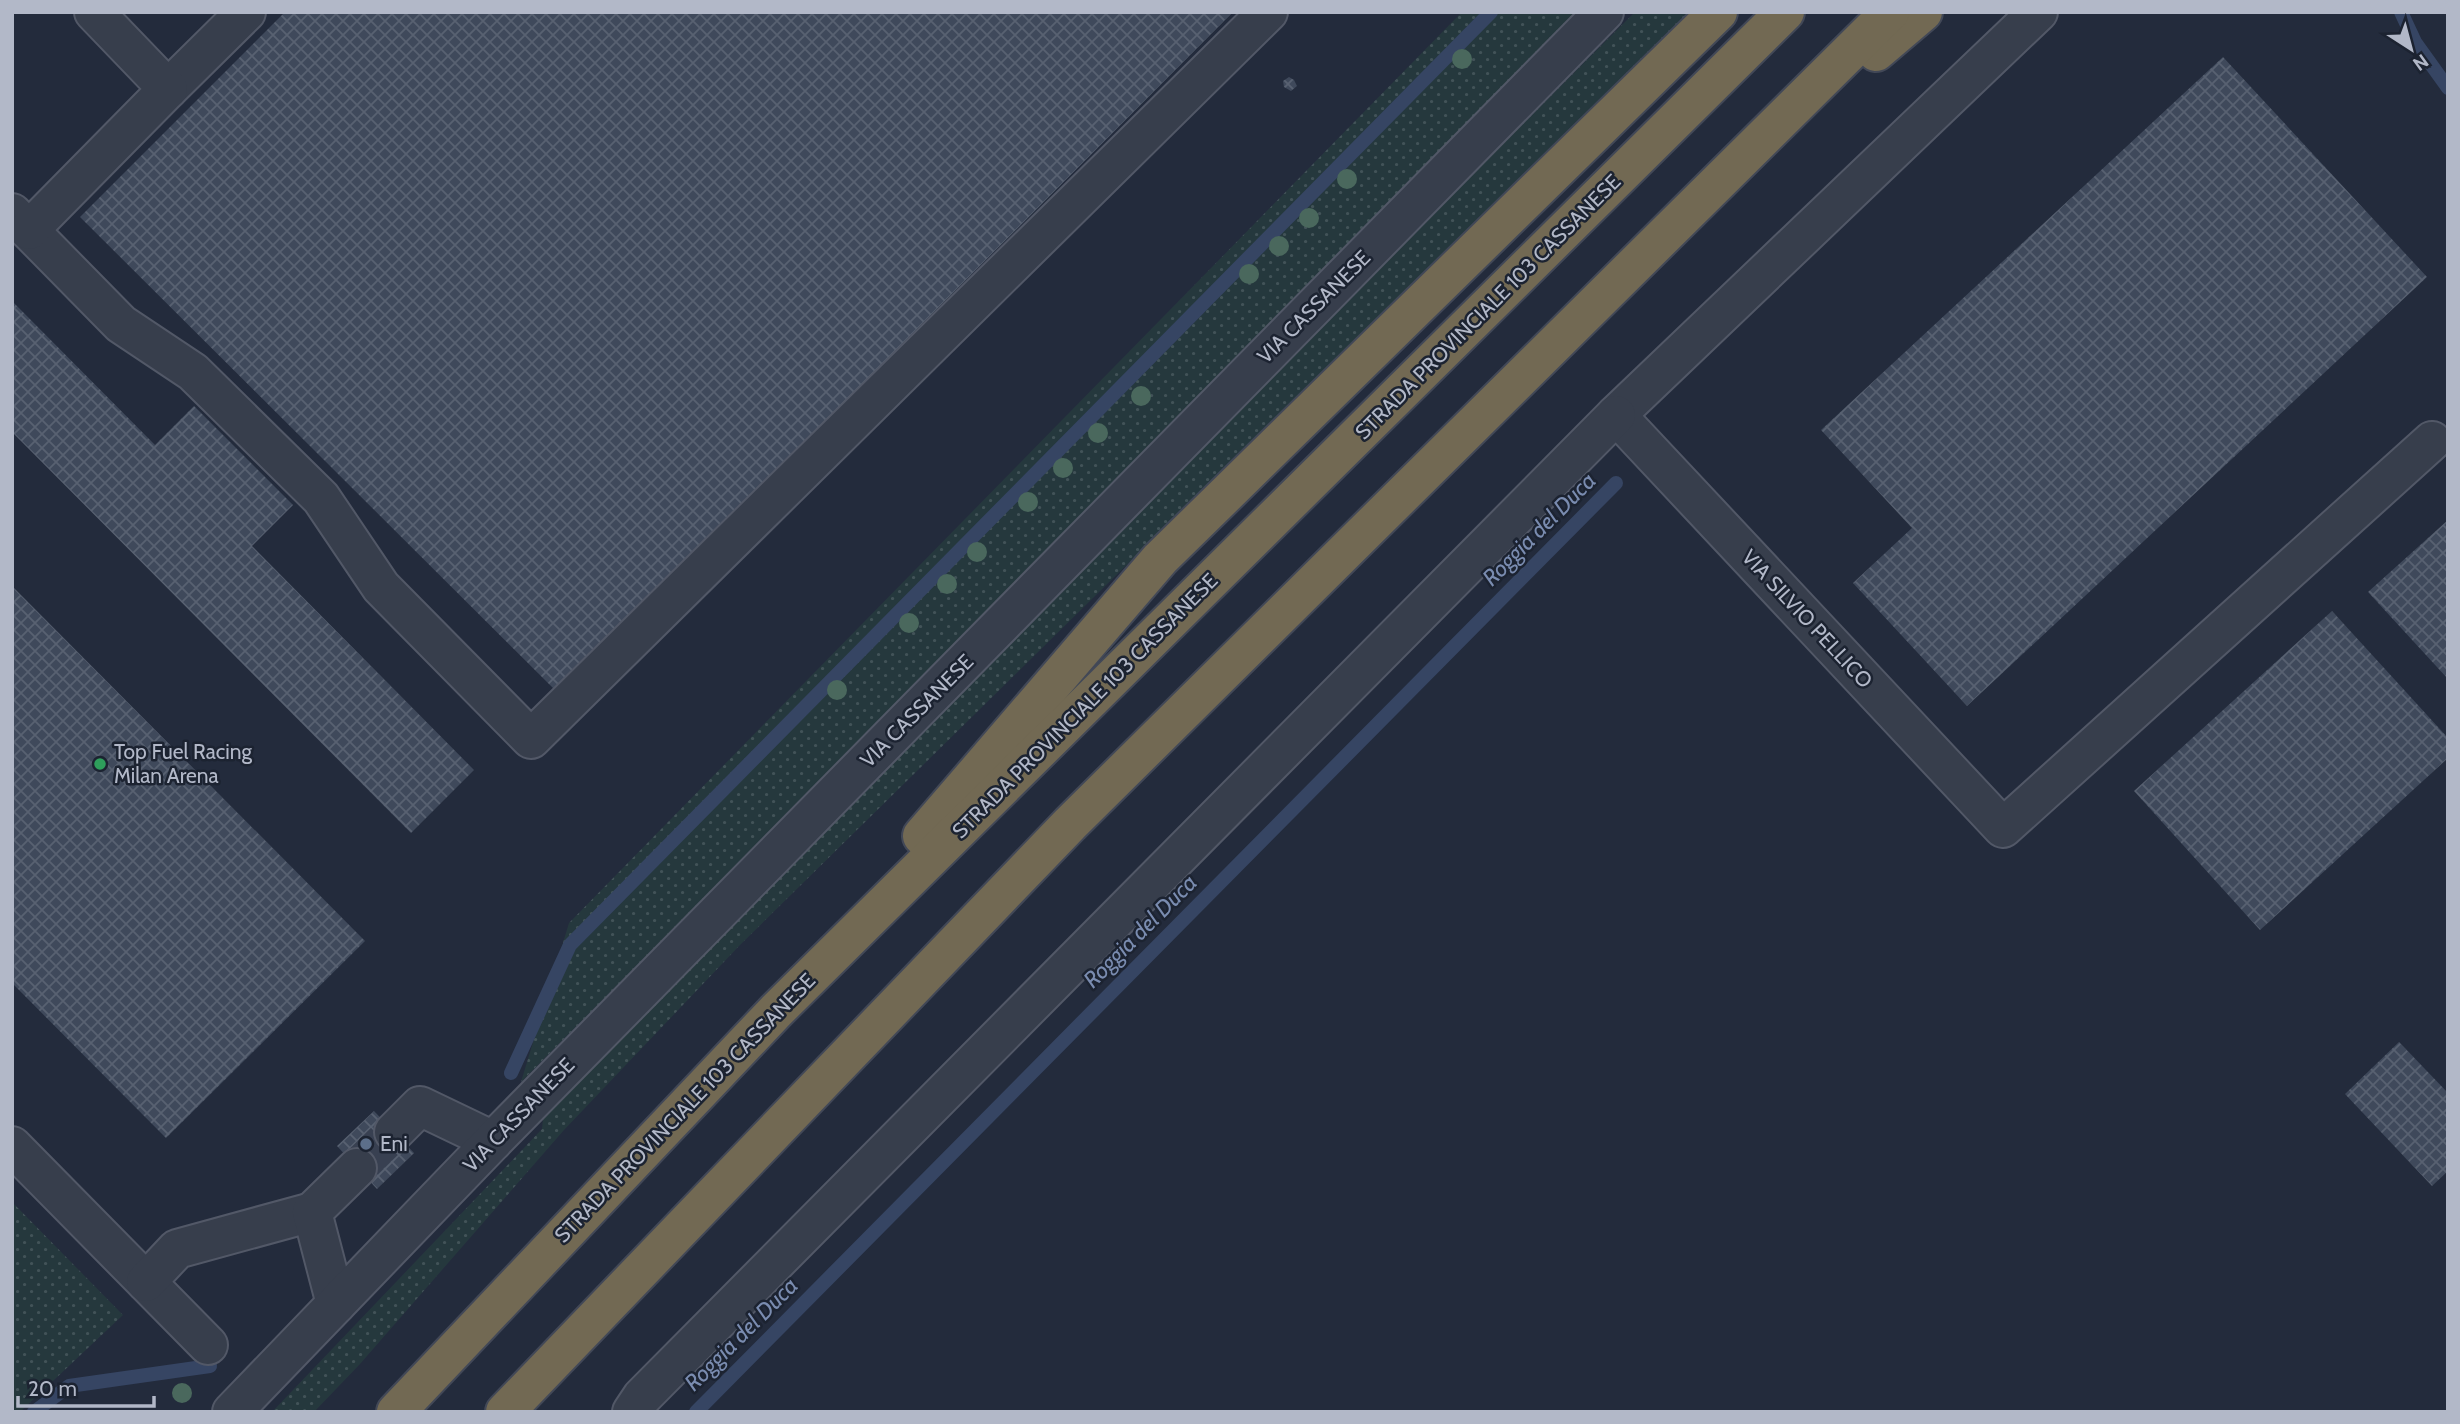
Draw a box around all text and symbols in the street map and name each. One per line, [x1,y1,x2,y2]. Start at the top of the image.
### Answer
north arrow [2376,14,2446,84]
text: N [2409,49,2433,76]
street label: STRADA PROVINCIALE 103 CASSANESE [1350,169,1625,444]
street label: VIA CASSANESE [1252,245,1375,368]
water label: Roggia del Duca [1476,466,1602,592]
street label: VIA SILVIO PELLICO [1737,544,1878,693]
street label: STRADA PROVINCIALE 103 CASSANESE [947,568,1222,843]
street label: VIA CASSANESE [855,649,978,772]
place label: Top Fuel Racing Milan Arena [114,739,252,788]
marker: Top Fuel Racing Milan Arena [92,756,108,772]
water label: Roggia del Duca [1077,868,1203,994]
street label: STRADA PROVINCIALE 103 CASSANESE [549,968,820,1247]
street label: VIA CASSANESE [458,1052,580,1177]
place label: Eni [380,1131,408,1156]
marker: Eni [358,1136,374,1152]
water label: Roggia del Duca [678,1271,804,1397]
scale bar [18,1364,154,1408]
text: 20 m [28,1376,77,1401]

